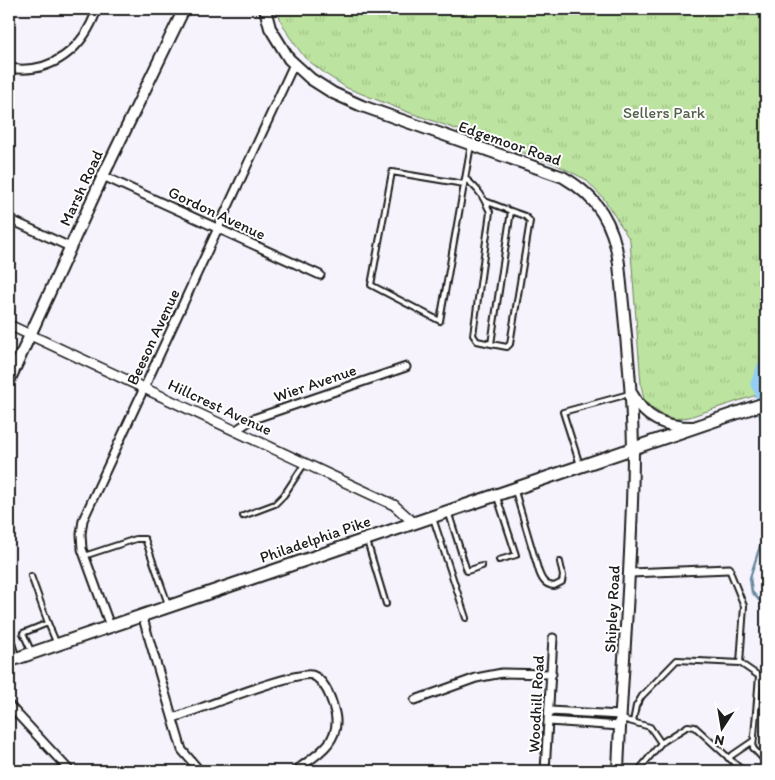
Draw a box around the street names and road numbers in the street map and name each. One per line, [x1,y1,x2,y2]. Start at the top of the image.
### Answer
street label: Edgemoor Road [456,117,564,170]
street label: Marsh Road [55,147,107,229]
street label: Gordon Avenue [165,182,269,244]
street label: Beeson Avenue [122,286,184,388]
street label: Wier Avenue [271,360,359,406]
street label: Hillcrest Avenue [165,375,275,439]
street label: Philadelphia Pike [257,511,373,567]
street label: Shipley Road [600,564,624,653]
street label: Woodhill Road [524,654,548,753]

